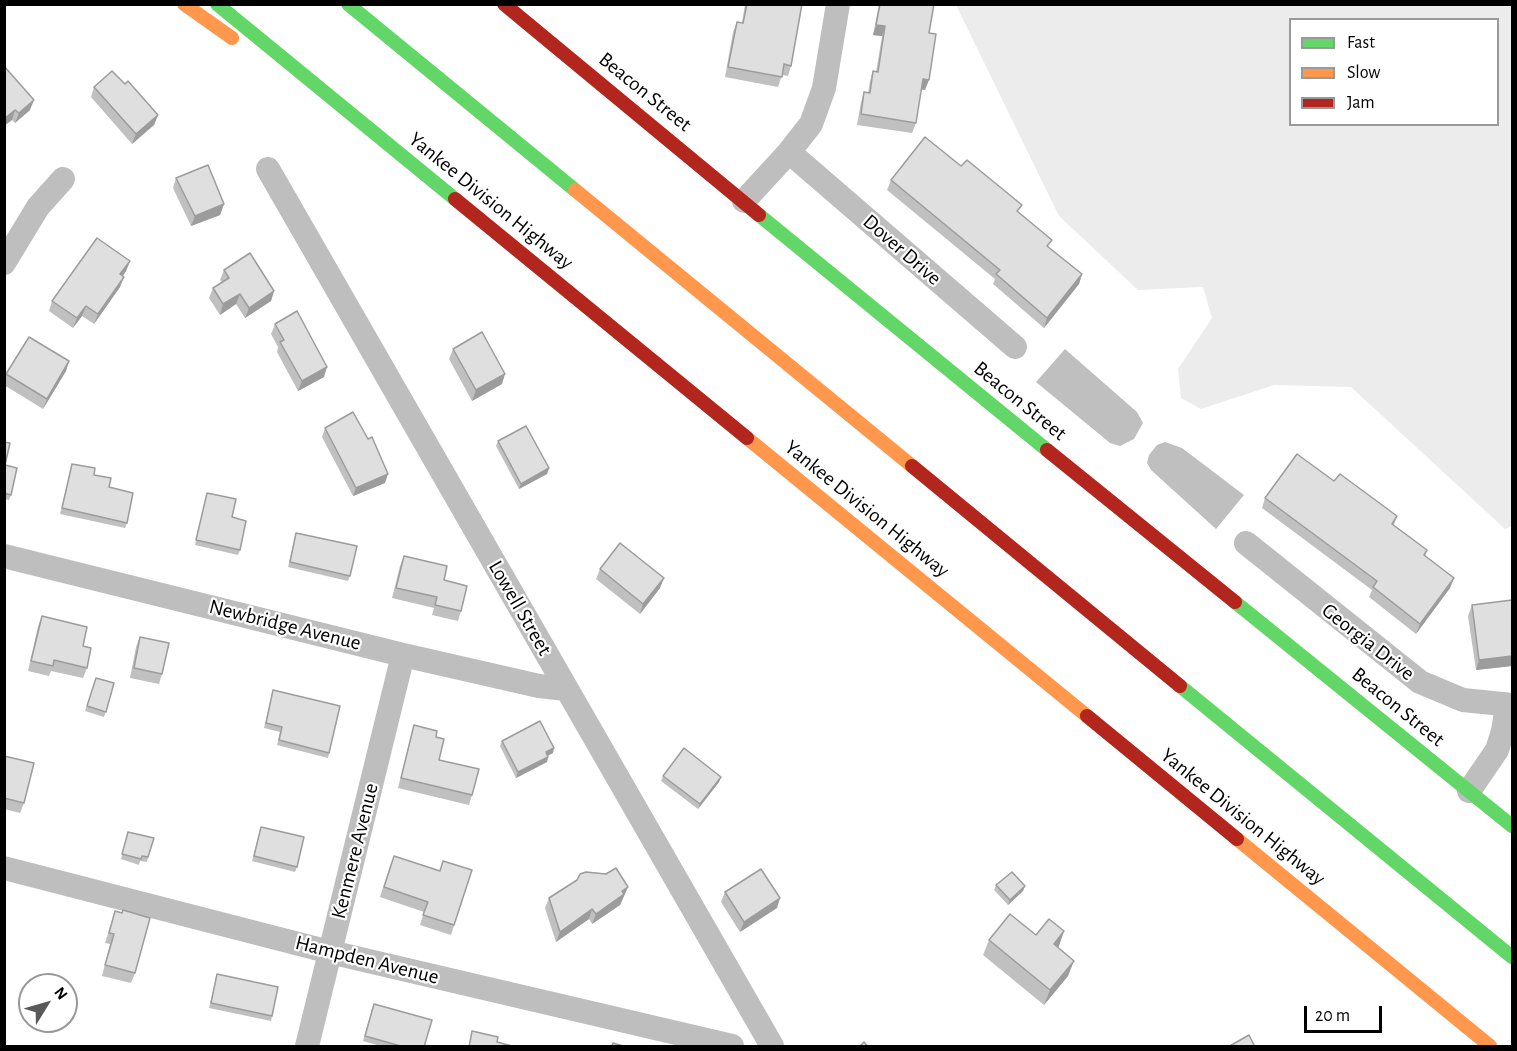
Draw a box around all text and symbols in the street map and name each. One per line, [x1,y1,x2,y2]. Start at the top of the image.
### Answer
legend [1289,18,1499,126]
text: Fast [1347,34,1375,52]
street label: Beacon Street [593,47,697,137]
text: Slow [1347,64,1380,82]
text: Jam [1347,94,1375,112]
street label: Yankee Division Highway [404,127,578,275]
street label: Dover Drive [858,209,946,291]
street label: Beacon Street [968,356,1072,446]
street label: Yankee Division Highway [780,435,954,583]
street label: Lowell Street [483,556,557,660]
street label: Newbridge Avenue [206,594,364,656]
street label: Georgia Drive [1317,598,1419,686]
street label: Beacon Street [1346,662,1450,752]
street label: Yankee Division Highway [1156,743,1330,891]
street label: Kenmere Avenue [326,781,384,921]
street label: Hampden Avenue [293,930,441,990]
north arrow [18,973,78,1033]
text: N [51,984,71,1003]
scale bar [1307,994,1385,1032]
text: 20 m [1315,1007,1350,1025]

